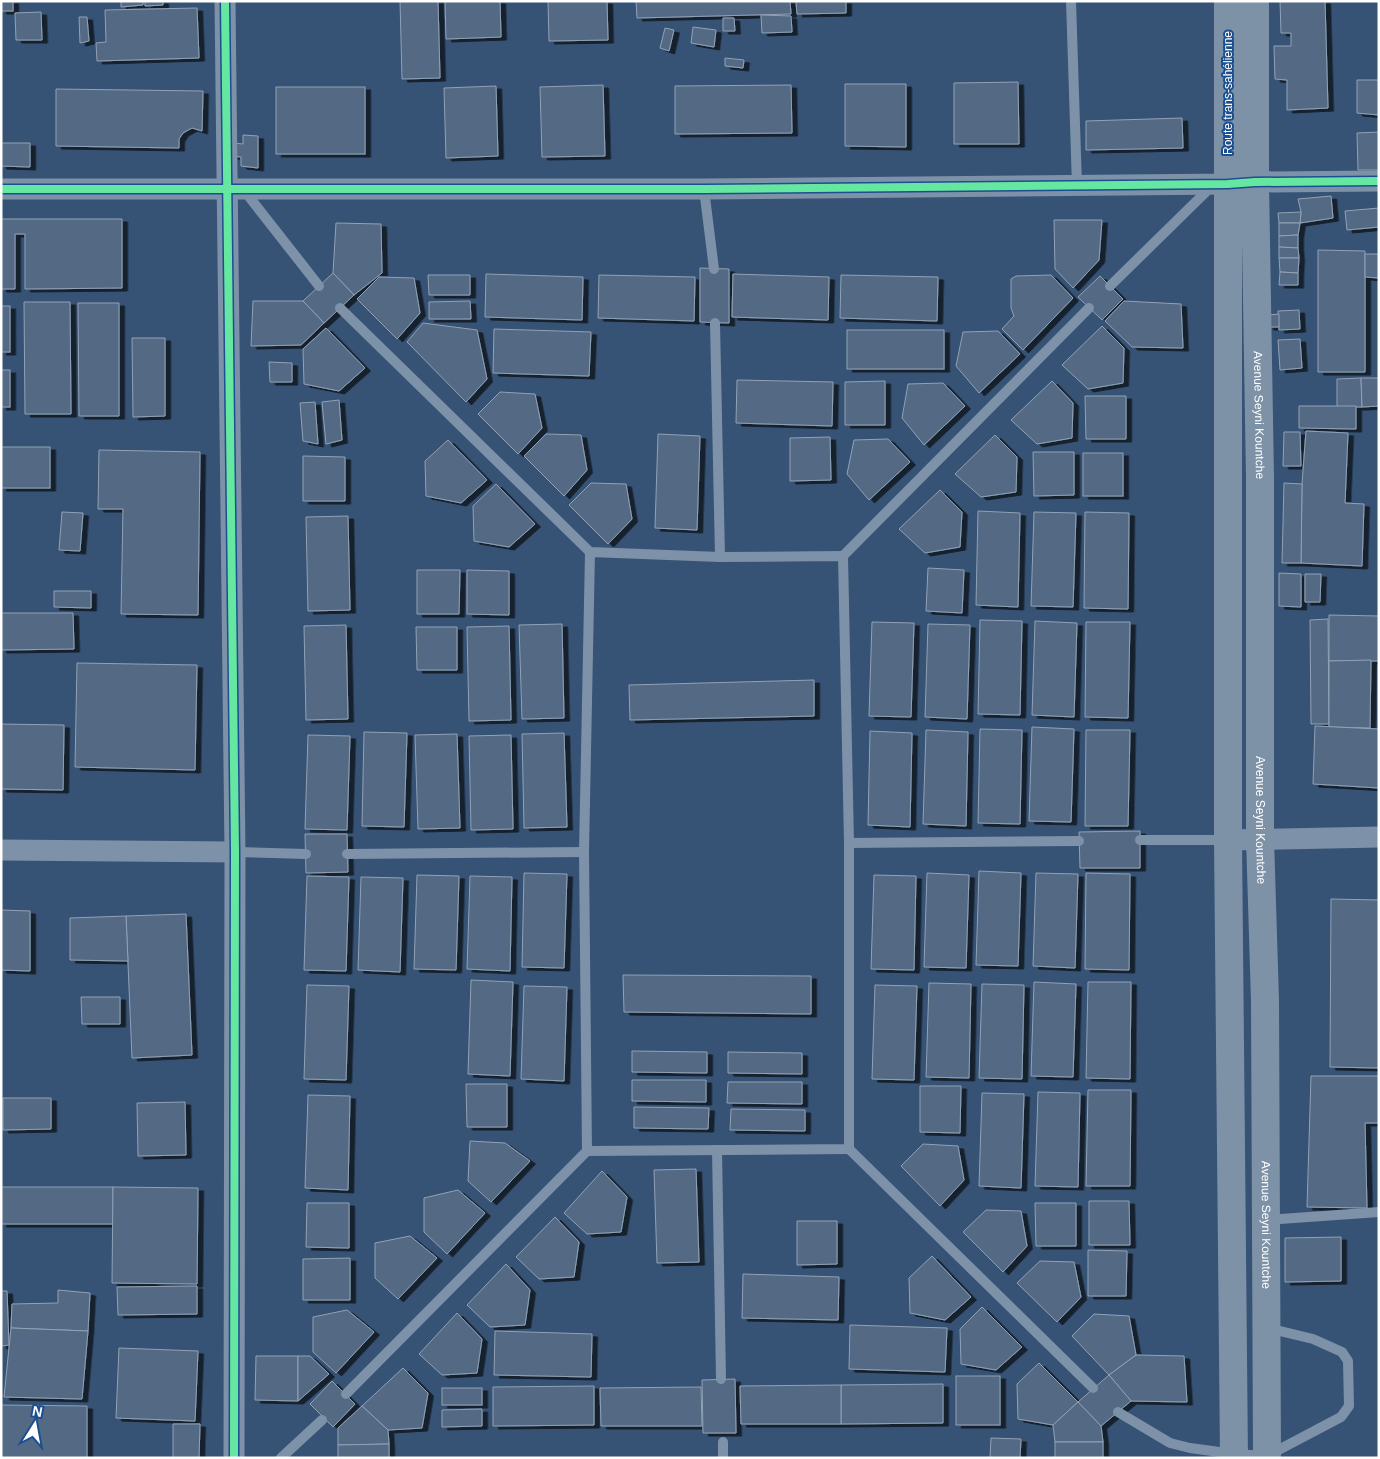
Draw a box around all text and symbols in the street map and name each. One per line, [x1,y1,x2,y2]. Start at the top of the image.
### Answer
street label: Route trans-sahélienne [1221,31,1235,155]
street label: Avenue Seyni Kountche [1251,351,1267,479]
street label: Avenue Seyni Kountche [1253,756,1268,885]
street label: Avenue Seyni Kountche [1259,1161,1273,1289]
north arrow [10,1399,60,1449]
text: N [31,1402,44,1420]

